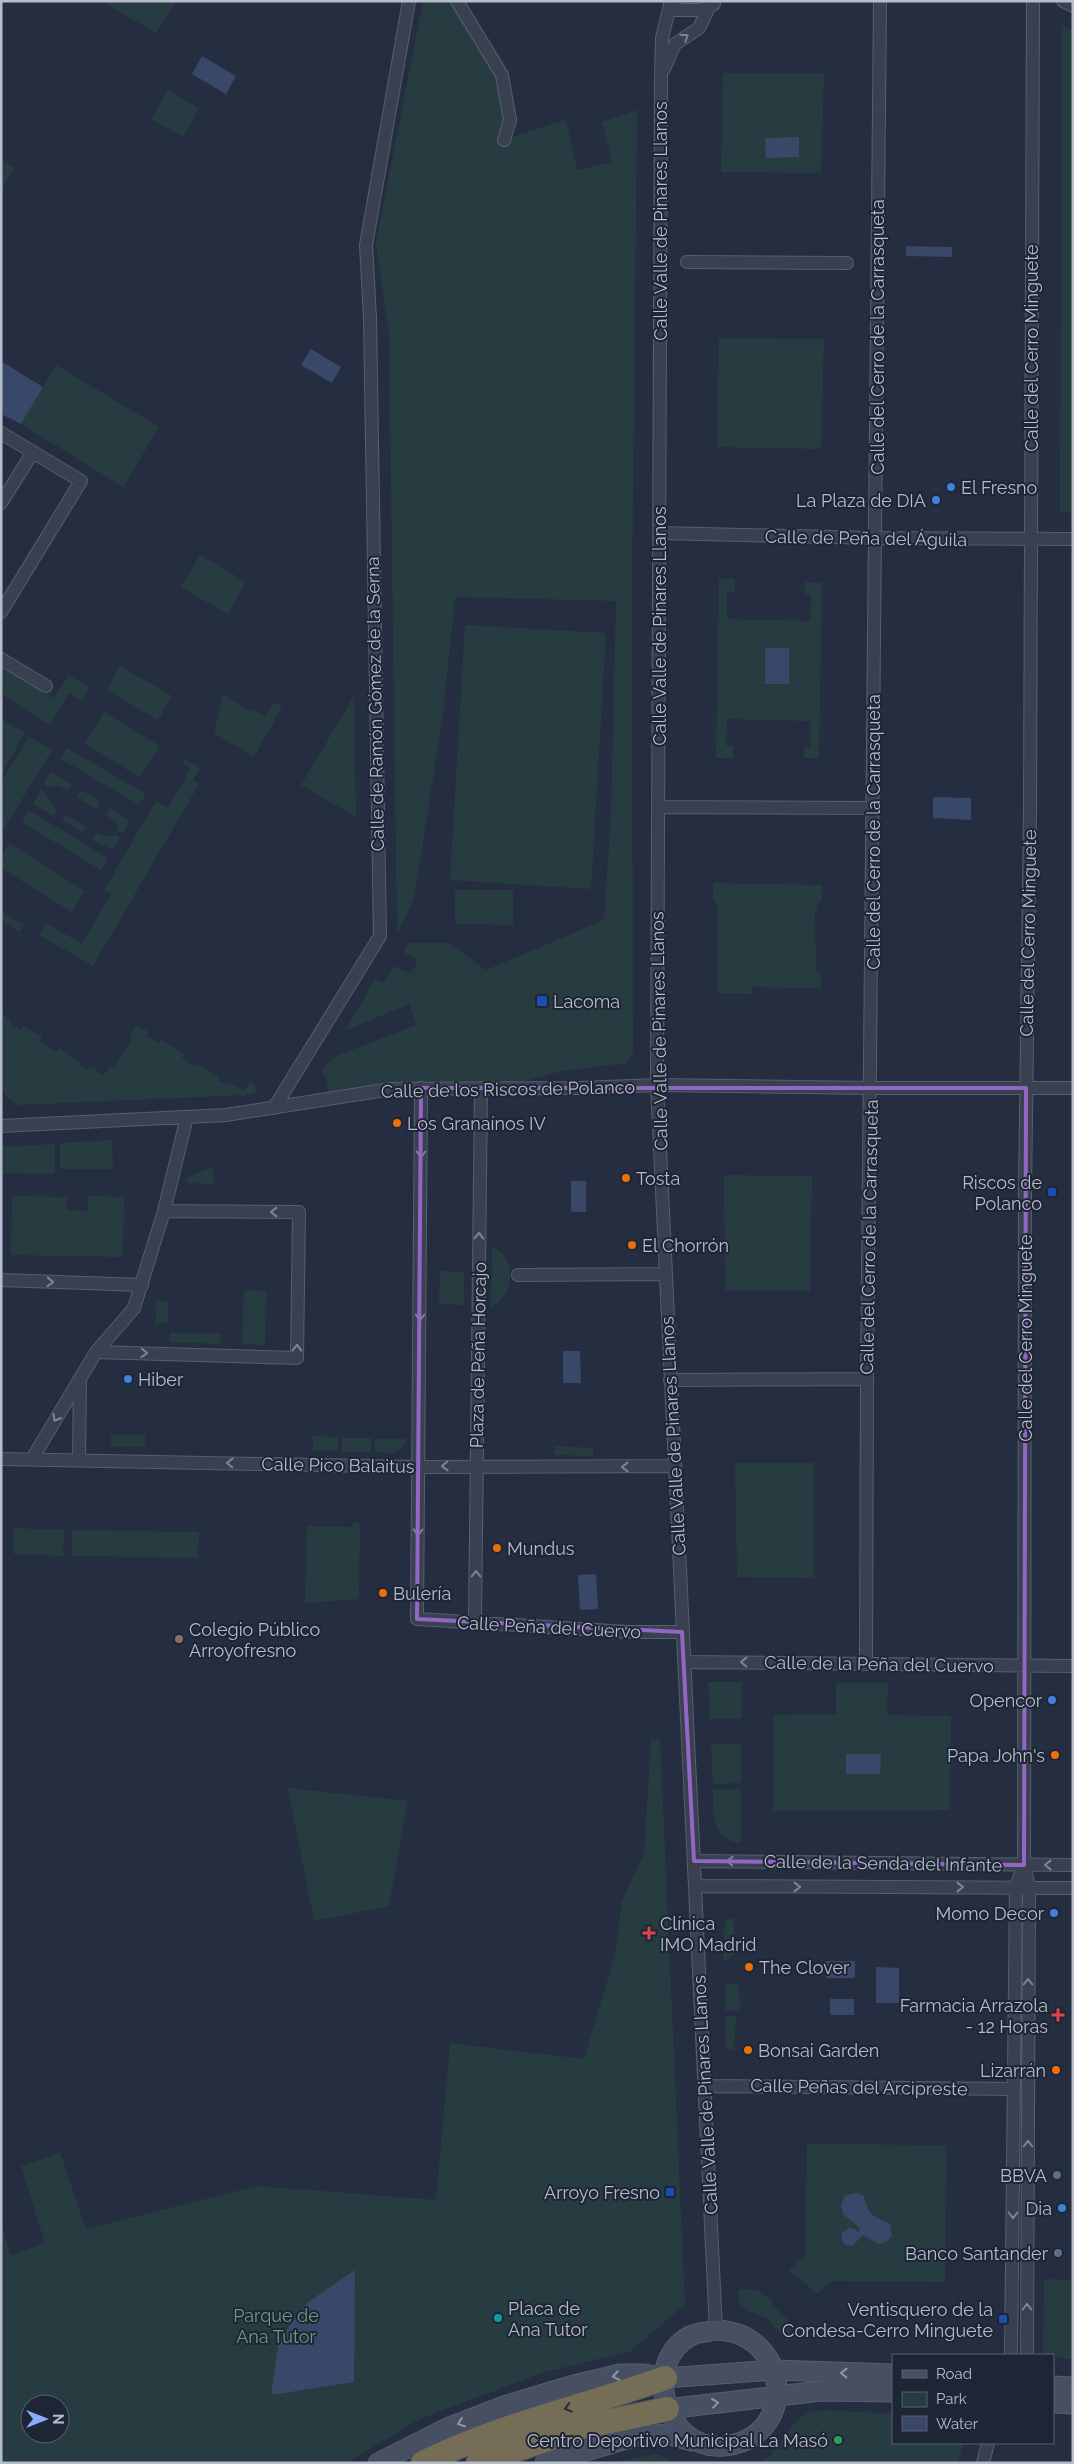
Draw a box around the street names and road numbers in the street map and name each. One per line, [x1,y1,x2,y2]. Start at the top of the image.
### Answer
street label: Calle Valle de Pinares Llanos [650,101,671,341]
street label: Calle del Cerro de la Carrasqueta [867,199,888,475]
street label: Calle del Cerro Minguete [1021,244,1042,452]
street label: Calle Valle de Pinares Llanos [649,506,670,746]
street label: Calle de Peña del Águila [765,525,967,550]
street label: Calle de Ramón Gómez de la Serna [362,556,388,852]
street label: Calle del Cerro de la Carrasqueta [863,694,884,970]
street label: Calle del Cerro Minguete [1016,829,1040,1037]
street label: Calle Valle de Pinares Llanos [646,911,672,1151]
street label: Calle de los Riscos de Polanco [381,1076,636,1102]
street label: Calle del Cerro de la Carrasqueta [856,1099,882,1375]
street label: Calle del Cerro Minguete [1015,1234,1036,1442]
street label: Plaza de Peña Horcajo [466,1261,490,1448]
street label: Calle Valle de Pinares Llanos [656,1316,690,1556]
street label: Calle Pico Balaitus [261,1453,415,1477]
street label: Calle Peña del Cuervo [456,1612,642,1642]
street label: Calle de la Peña del Cuervo [764,1651,994,1677]
street label: Calle de la Senda del Infante [764,1850,1003,1876]
street label: Calle Valle de Pinares Llanos [688,1975,722,2215]
street label: Calle Peñas del Arcipreste [750,2075,968,2099]

